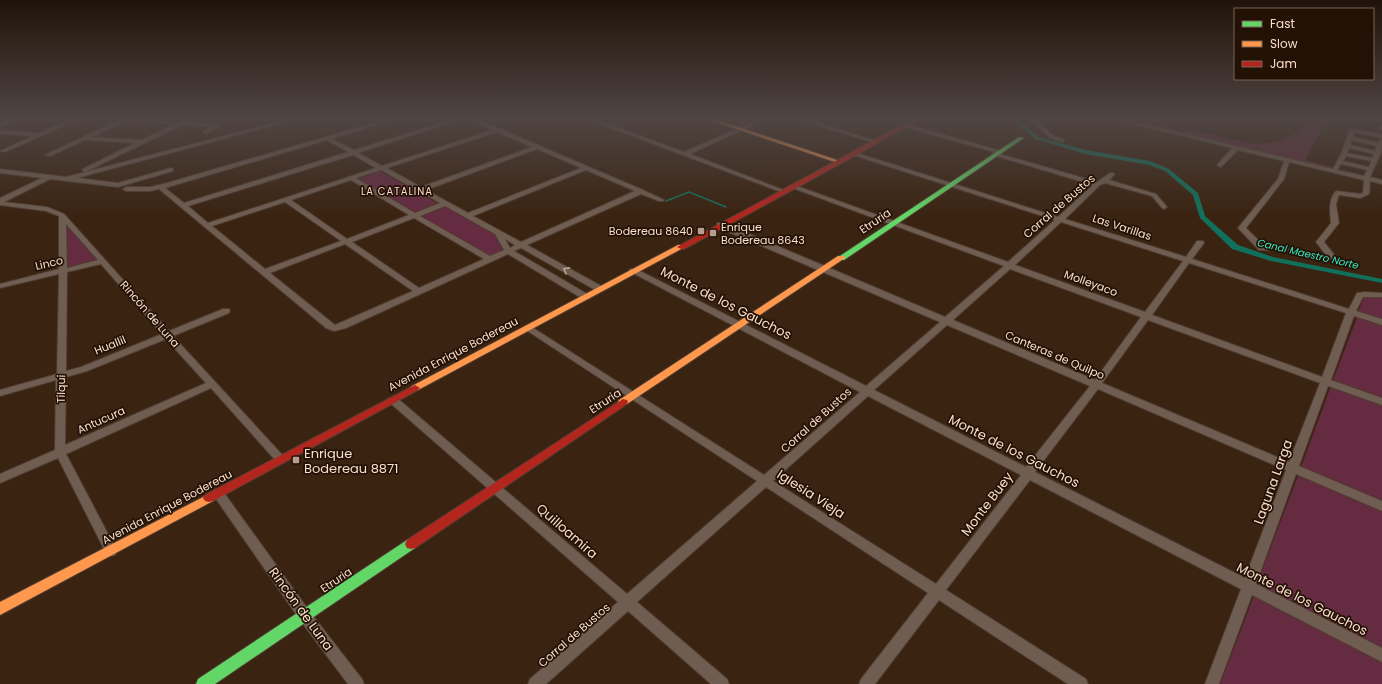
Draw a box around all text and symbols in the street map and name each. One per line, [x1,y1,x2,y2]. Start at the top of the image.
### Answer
legend [1234,8,1374,80]
text: Fast [1270,15,1295,32]
text: Slow [1270,35,1298,52]
text: Jam [1270,55,1297,72]
street label: Corral de Bustos [1020,170,1099,242]
district label: LA CATALINA [361,184,433,199]
street label: Etruria [856,205,894,237]
street label: Las Varillas [1090,210,1154,244]
place label: Enrique Bodereau 8643 [721,219,805,248]
place label: Bodereau 8640 [609,223,693,239]
marker: Bodereau 8640 [696,226,706,236]
marker: Enrique Bodereau 8643 [708,228,718,238]
water label: Canal Maestro Norte [1256,235,1360,273]
street label: Linco [33,252,65,274]
street label: Monte de los Gauchos [657,262,795,344]
street label: Molleyaco [1062,266,1120,300]
one-way arrow [563,268,570,275]
street label: Rincón de Luna [117,277,183,351]
street label: Avenida Enrique Bodereau [385,313,521,395]
street label: Canteras de Quilpo [1003,327,1107,383]
street label: Huallil [92,331,128,359]
street label: Tilqui [53,374,69,403]
street label: Corral de Bustos [777,384,855,456]
street label: Etruria [586,385,624,417]
street label: Antucura [75,402,127,438]
street label: Monte de los Gauchos [945,410,1083,492]
street label: Laguna Larga [1249,437,1297,527]
place label: Enrique Bodereau 8871 [304,444,398,478]
marker: Enrique Bodereau 8871 [291,455,301,465]
street label: Iglesia Vieja [773,465,849,523]
street label: Avenida Enrique Bodereau [99,466,235,548]
street label: Monte Buey [957,467,1018,540]
street label: Quilloamira [532,499,602,563]
street label: Monte de los Gauchos [1233,558,1371,640]
street label: Rincón de Luna [264,563,338,655]
street label: Etruria [317,564,355,596]
street label: Corral de Bustos [535,599,614,671]

